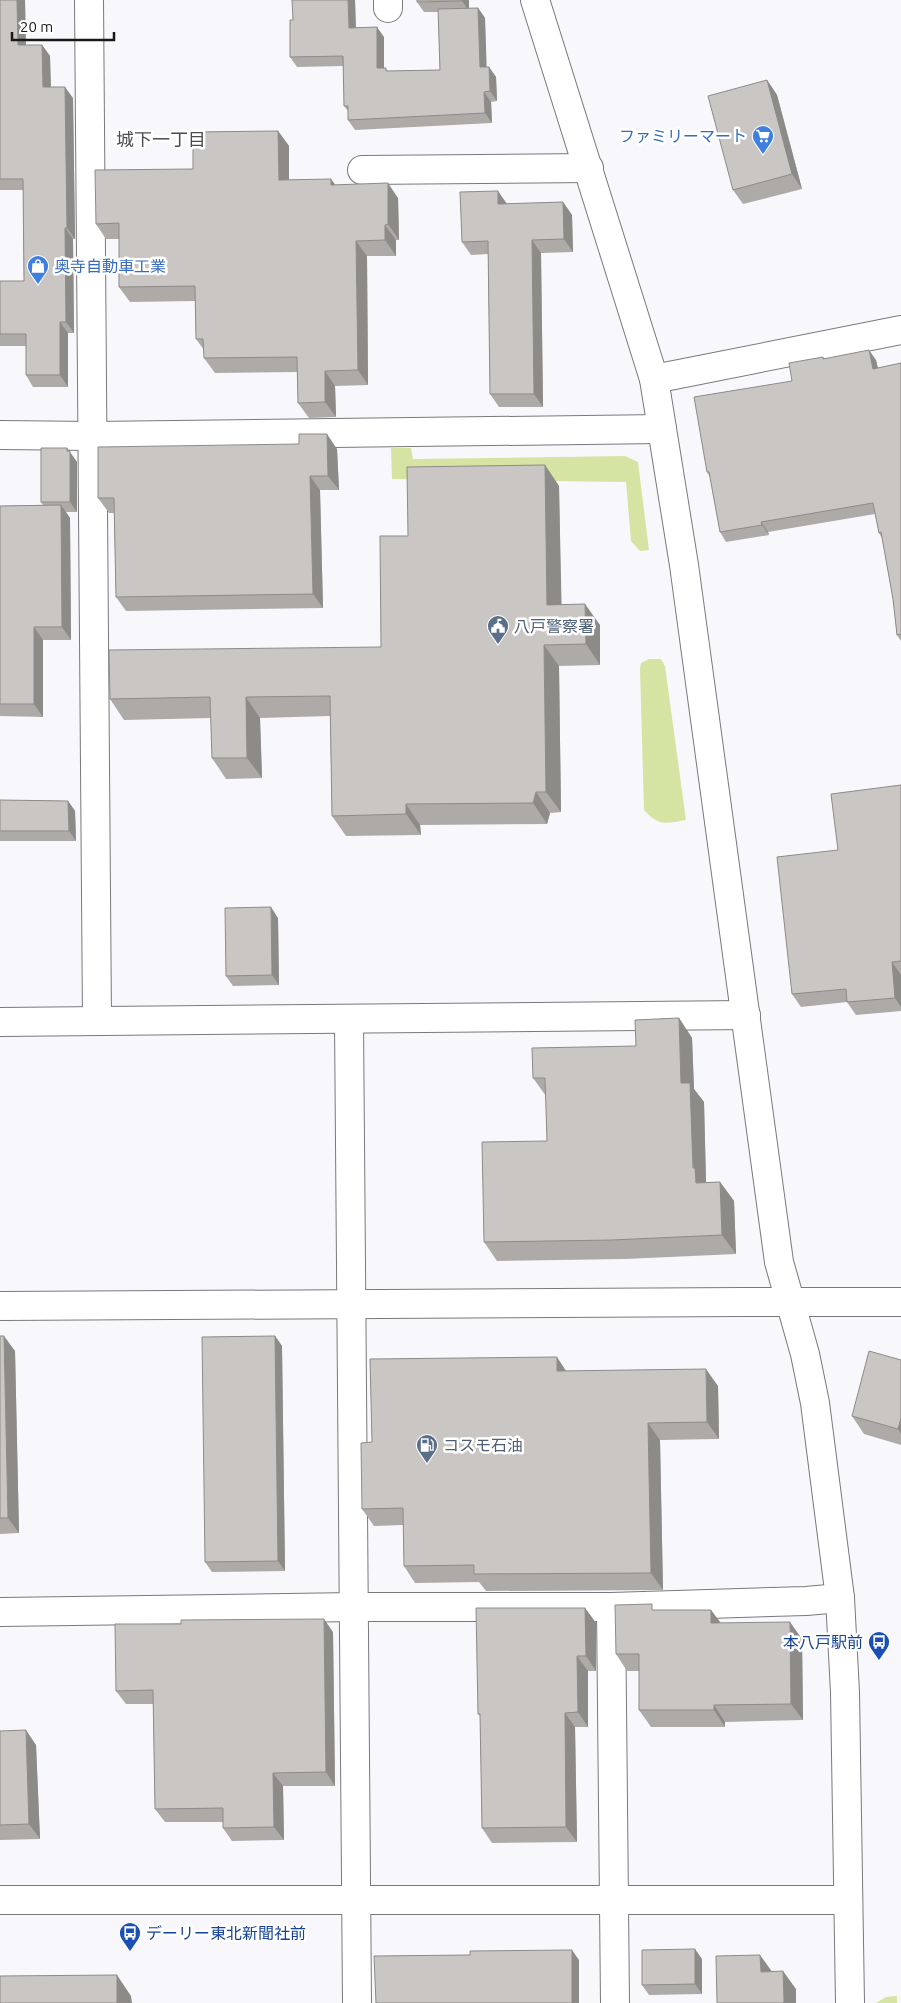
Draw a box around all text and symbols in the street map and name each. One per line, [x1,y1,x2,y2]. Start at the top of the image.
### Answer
scale bar [12,10,115,42]
text: 20 m [20,18,53,35]
supermarket icon: ファミリーマート [751,124,775,155]
place label: ファミリーマート [619,127,747,145]
district label: 城下一丁目 [116,129,206,149]
shop icon: 奥寺自動車工業 [26,254,50,285]
place label: 奥寺自動車工業 [54,257,166,275]
public building icon: 八戸警察署 [486,614,510,645]
place label: 八戸警察署 [514,617,594,635]
fuel station icon: コスモ石油 [415,1433,439,1464]
place label: コスモ石油 [443,1436,523,1454]
bus stop icon: 本八戸駅前 [867,1630,891,1661]
place label: 本八戸駅前 [783,1633,863,1651]
bus stop icon: デーリー東北新聞社前 [118,1921,142,1952]
place label: デーリー東北新聞社前 [146,1924,306,1942]

